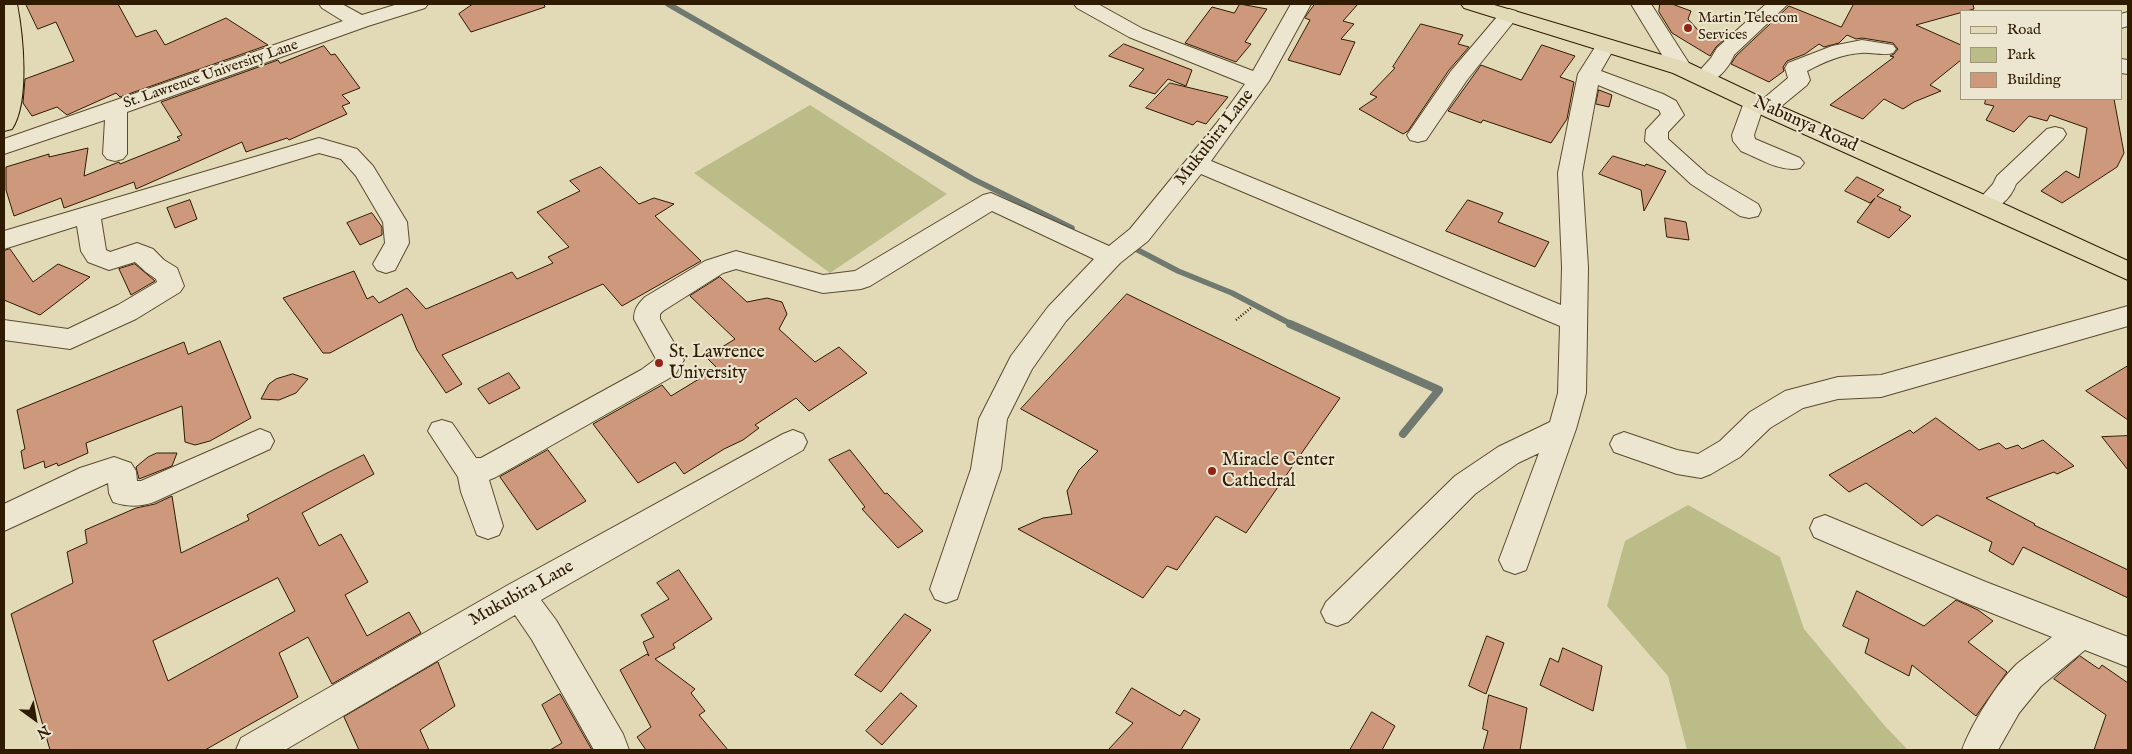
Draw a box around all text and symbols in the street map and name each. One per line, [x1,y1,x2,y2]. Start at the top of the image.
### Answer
place label: Martin Telecom Services [1698,10,1798,45]
legend [1960,10,2122,100]
text: Road [2007,20,2041,39]
marker: Martin Telecom Services [1682,22,1694,34]
street label: St. Lawrence University Lane [121,37,301,113]
text: Park [2007,45,2036,64]
text: Building [2007,70,2061,89]
street label: Mukubira Lane [1171,86,1259,190]
street label: Nabunya Road [1749,92,1861,158]
place label: St. Lawrence University [669,342,765,384]
marker: St. Lawrence University [653,357,665,369]
place label: Miracle Center Cathedral [1222,450,1335,492]
marker: Miracle Center Cathedral [1206,465,1218,477]
street label: Mukubira Lane [466,556,578,632]
north arrow [10,694,60,744]
text: N [33,721,53,743]

